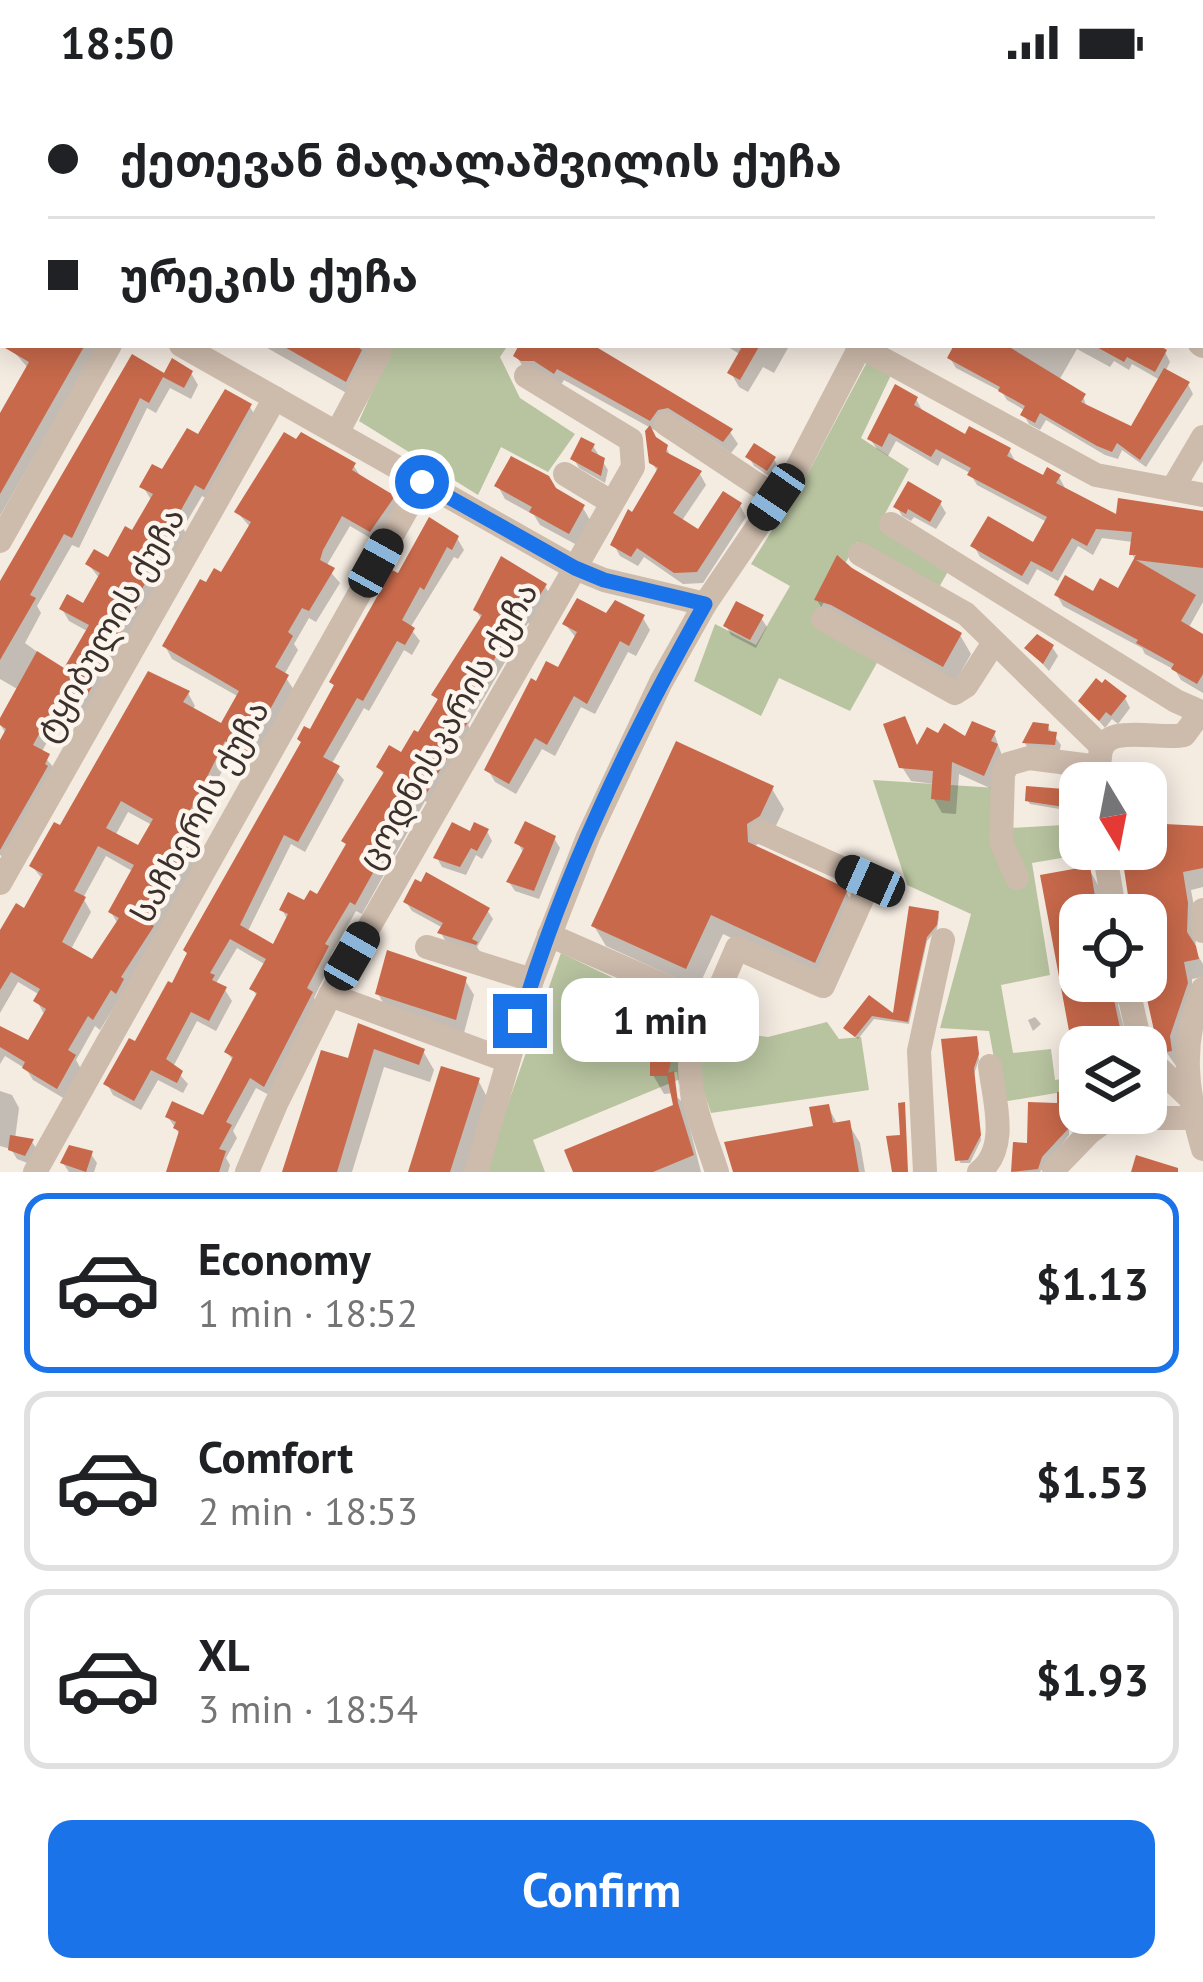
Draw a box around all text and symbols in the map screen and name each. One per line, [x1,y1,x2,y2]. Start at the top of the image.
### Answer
text: 18:50 [60,13,174,71]
text: ქეთევან მაღალაშვილის ქუჩა [120,131,842,189]
text: ურეკის ქუჩა [120,246,418,304]
route start [395,455,449,509]
car [741,457,811,537]
street label: ტყიბულის ქუჩა [24,499,194,749]
car [343,523,409,603]
street label: ცოდნისკარის ქუჩა [347,574,547,876]
street label: საჩხერის ქუჩა [120,692,278,930]
north arrow [1059,762,1167,870]
map controls [1059,762,1167,1134]
car [830,850,910,912]
button: locate [1059,894,1167,1002]
car [318,916,386,996]
callout: 1 min [562,979,760,1063]
route end [493,994,547,1048]
text: 1 min [612,994,708,1045]
button: layers [1059,1026,1167,1134]
icon: car [54,1229,162,1337]
text: Economy [198,1229,371,1287]
text: $1.13 [1036,1254,1149,1312]
text: 1 min · 18:52 [198,1287,418,1338]
icon: car [54,1427,162,1535]
text: Comfort [198,1427,353,1485]
text: $1.53 [1036,1452,1149,1510]
text: 2 min · 18:53 [198,1485,418,1536]
icon: car [54,1625,162,1733]
text: XL [198,1625,250,1683]
text: $1.93 [1036,1650,1149,1708]
text: 3 min · 18:54 [198,1683,418,1734]
button: Confirm [48,1820,1155,1958]

